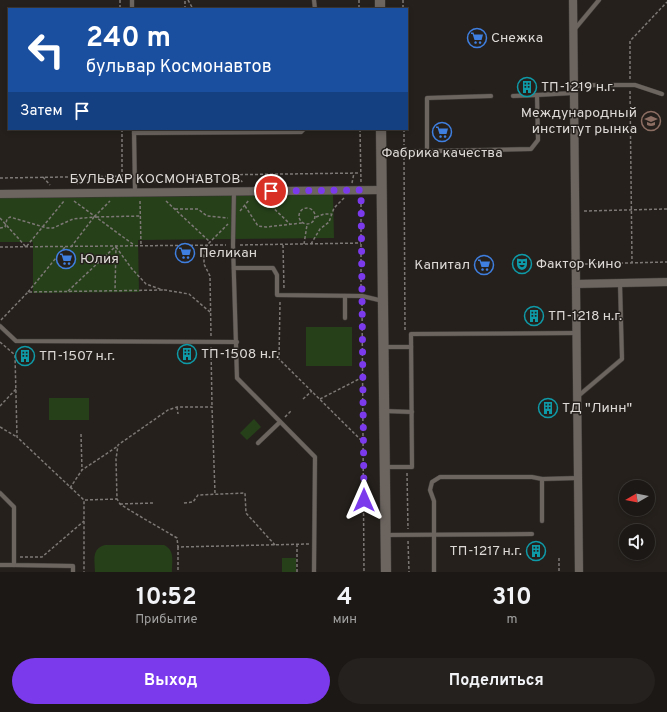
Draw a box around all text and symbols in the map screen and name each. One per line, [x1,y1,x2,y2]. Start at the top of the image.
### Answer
text: 240 m [86,21,171,57]
icon: left [20,24,72,76]
supermarket icon: Снежка [466,27,488,49]
place label: Снежка [491,30,543,47]
text: бульвар Космонавтов [86,56,272,79]
building icon: ТП-1219 н.г. [516,76,538,98]
place label: ТП-1219 н.г. [541,79,615,96]
icon: arrive [71,100,93,122]
text: Затем [20,102,63,121]
place label: Международный институт рынка [521,105,637,138]
school or university icon: Международный институт рынка [640,110,662,132]
supermarket icon: Фабрика качества [431,121,453,143]
place label: Фабрика качества [381,145,503,162]
street label: БУЛЬВАР КОСМОНАВТОВ [70,171,240,188]
pin [254,174,288,208]
icon: arrive [260,180,282,202]
supermarket icon: Пеликан [174,242,196,264]
place label: Пеликан [199,245,257,262]
supermarket icon: Юлия [55,248,77,270]
place label: Юлия [80,251,119,268]
theatre icon: Фактор Кино [511,253,533,275]
supermarket icon: Капитал [473,254,495,276]
place label: Фактор Кино [536,256,622,273]
place label: Капитал [414,257,470,274]
building icon: ТП-1218 н.г. [523,305,545,327]
place label: ТП-1218 н.г. [548,308,622,325]
building icon: ТП-1508 н.г. [176,343,198,365]
building icon: ТП-1507 н.г. [14,345,36,367]
place label: ТП-1508 н.г. [201,346,279,363]
place label: ТП-1507 н.г. [39,348,115,365]
building icon: ТД "Линн" [537,397,559,419]
place label: ТД "Линн" [562,400,632,417]
position arrow [343,479,385,521]
north arrow [619,480,655,516]
map controls [619,480,655,560]
button: sound [619,524,655,560]
building icon: ТП-1217 н.г. [525,540,547,562]
place label: ТП-1217 н.г. [450,543,522,560]
text: 10:52 [136,583,197,613]
text: 4 [337,583,353,613]
text: 310 [492,583,532,613]
text: Прибытие [135,612,198,628]
text: мин [333,612,357,628]
text: m [506,612,517,628]
button: Выход [12,658,330,704]
button: Поделиться [338,658,655,704]

